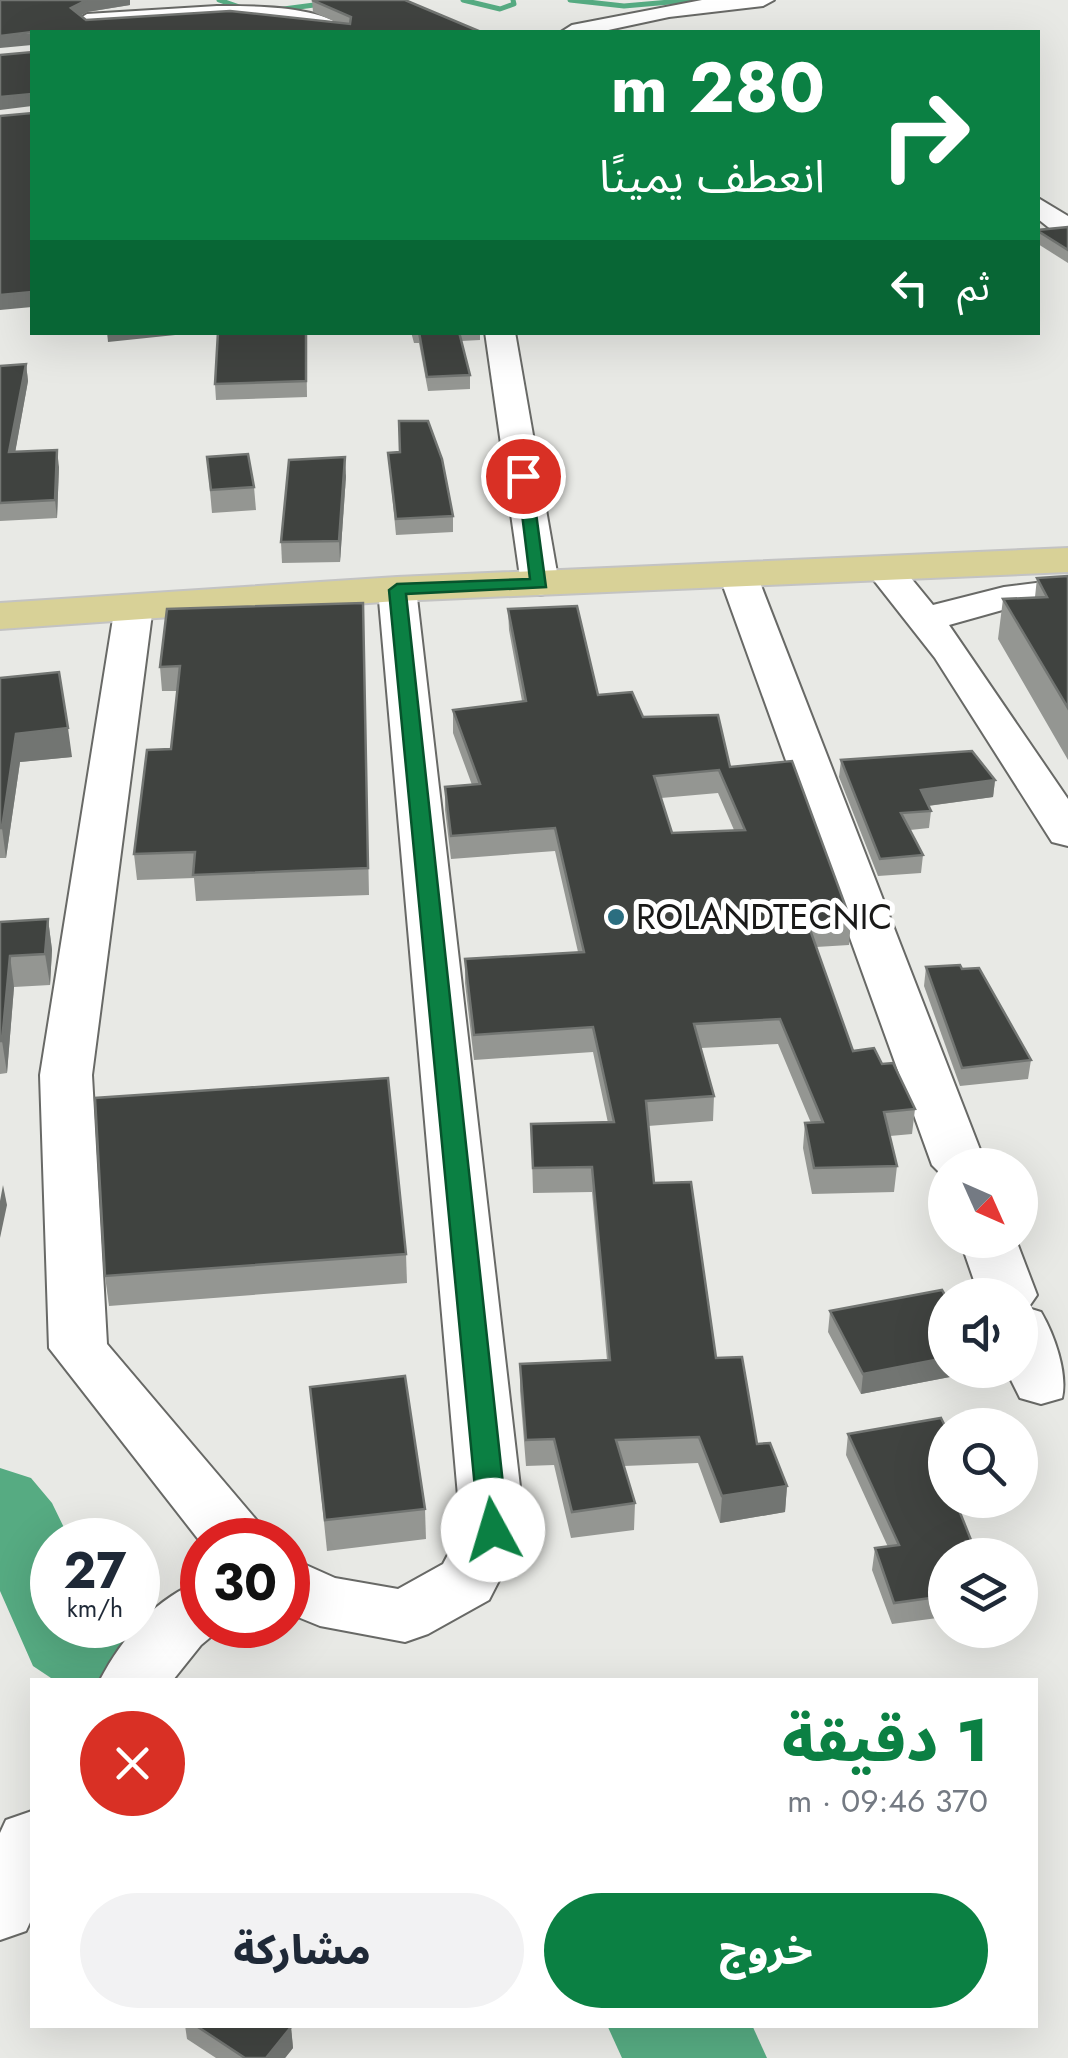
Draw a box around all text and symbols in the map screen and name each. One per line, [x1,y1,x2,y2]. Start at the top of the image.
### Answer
text: 280 m [610,37,825,138]
icon: right [860,70,990,200]
text: انعطف يمينًا [599,144,825,209]
text: ثم [957,259,990,314]
icon: left [882,260,937,315]
pin [481,434,566,519]
icon: arrive [496,449,551,504]
place label: ROLANDTECNIC [636,892,892,942]
marker: ROLANDTECNIC [605,906,627,928]
north arrow [928,1148,1038,1258]
map controls [928,1148,1038,1648]
button: sound [928,1278,1038,1388]
button: search [928,1408,1038,1518]
position arrow [441,1478,545,1582]
speed limit sign: 30 [180,1518,310,1648]
text: 27 [64,1534,126,1607]
button: layers [928,1538,1038,1648]
text: km/h [67,1590,123,1626]
text: 1 دقيقة [782,1697,988,1784]
button: close [80,1711,185,1816]
text: 370 m · 09:46 [787,1778,988,1824]
button: مشاركة [80,1893,524,2008]
button: خروج [544,1893,988,2008]

